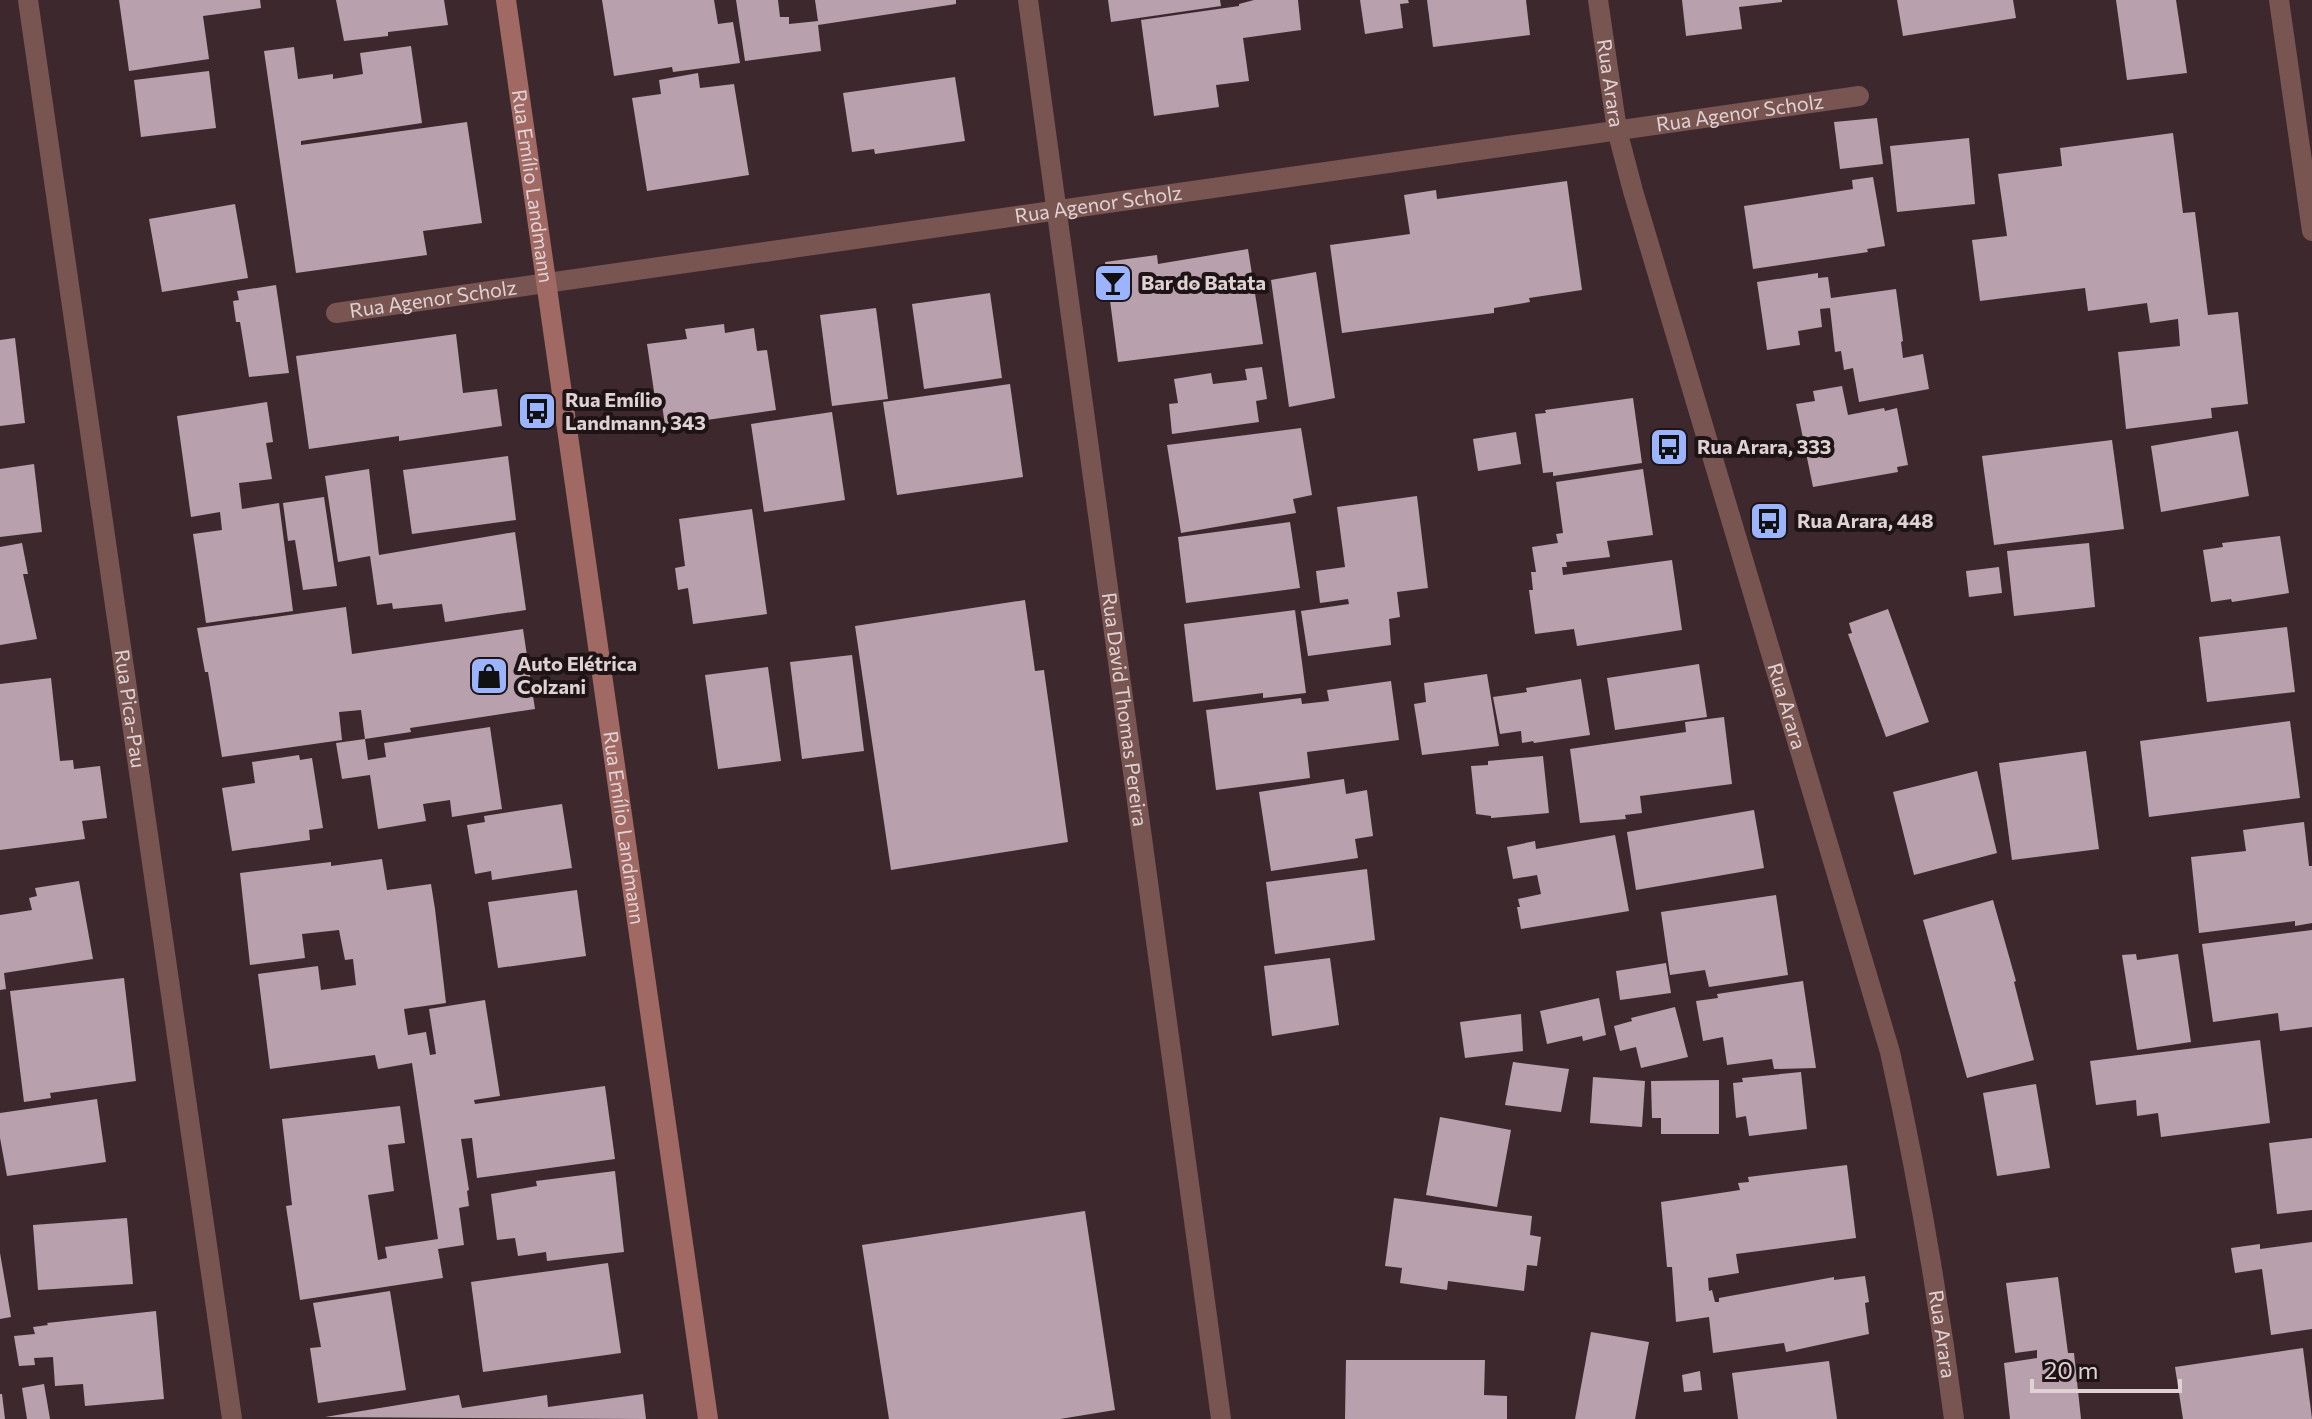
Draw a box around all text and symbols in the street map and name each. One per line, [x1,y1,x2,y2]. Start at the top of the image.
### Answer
street label: Rua Arara [1593,37,1629,129]
street label: Rua Emílio Landmann [508,88,559,284]
street label: Rua Agenor Scholz [1654,88,1825,136]
street label: Rua Agenor Scholz [1013,180,1183,227]
bar icon: Bar do Batata [1092,262,1134,304]
place label: Bar do Batata [1141,270,1266,294]
street label: Rua Agenor Scholz [348,274,518,322]
place label: Rua Emílio Landmann, 343 [565,387,706,434]
bus stop icon: Rua Emílio Landmann, 343 [516,390,558,432]
bus stop icon: Rua Arara, 333 [1648,426,1690,468]
place label: Rua Arara, 333 [1697,434,1831,458]
bus stop icon: Rua Arara, 448 [1748,500,1790,542]
place label: Rua Arara, 448 [1797,508,1934,532]
street label: Rua David Thomas Pereira [1098,591,1153,828]
street label: Rua Pica-Pau [110,648,151,769]
place label: Auto Elétrica Colzani [517,651,637,698]
shop icon: Auto Elétrica Colzani [468,655,510,697]
street label: Rua Arara [1763,660,1812,752]
street label: Rua Emílio Landmann [599,729,650,926]
street label: Rua Arara [1925,1288,1961,1380]
scale bar [2032,1343,2180,1393]
text: 20 m [2044,1355,2098,1384]

